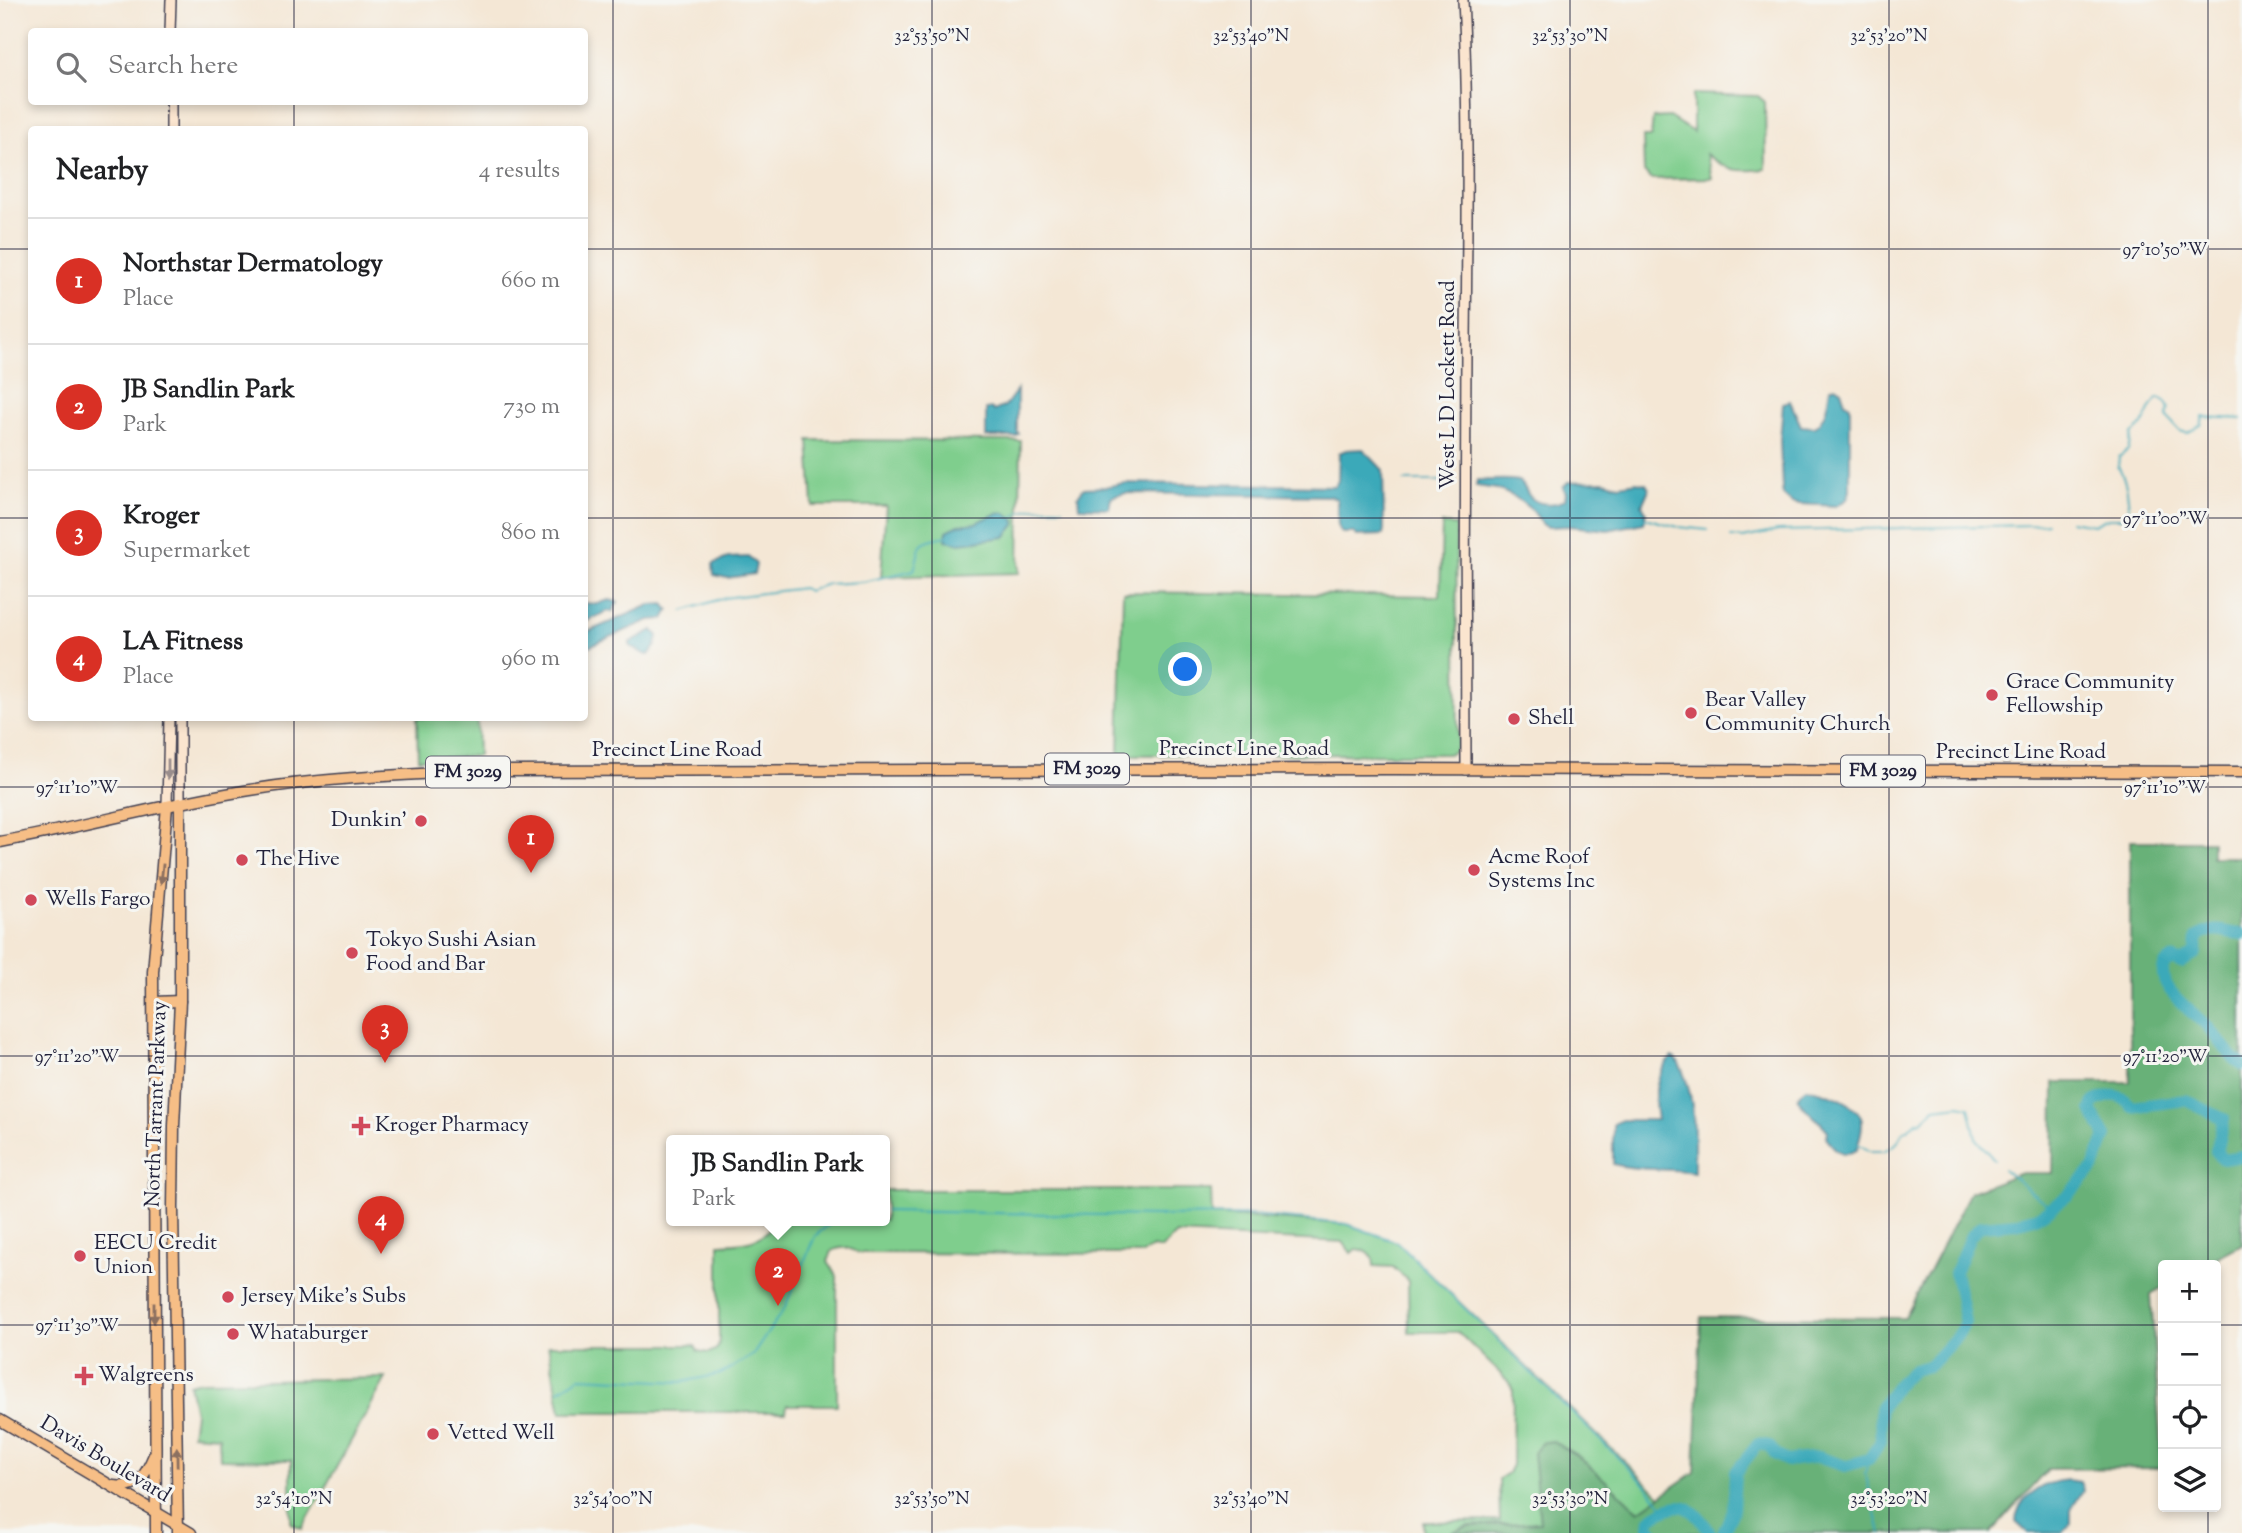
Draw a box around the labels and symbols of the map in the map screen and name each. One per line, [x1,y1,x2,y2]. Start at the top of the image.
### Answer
text: 32°53'50"N [894,24,970,50]
text: 32°53'40"N [1213,24,1289,50]
text: 32°53'30"N [1532,24,1608,50]
text: 32°53'20"N [1850,24,1928,50]
text: 97°10'50"W [2123,238,2208,264]
street label: West L D Lockett Road [1434,280,1464,490]
text: 97°11'00"W [2123,507,2207,533]
your location [1168,652,1202,686]
place label: Grace Community Fellowship [2006,668,2175,722]
place label: Bear Valley Community Church [1705,686,1891,740]
marker: Grace Community Fellowship [1984,687,2000,703]
place label: Shell [1528,704,1574,734]
marker: Bear Valley Community Church [1683,705,1699,721]
marker: Shell [1506,711,1522,727]
street label: Precinct Line Road [1159,735,1329,765]
street label: Precinct Line Road [592,736,762,766]
street label: Precinct Line Road [1936,738,2106,768]
road number: FM 3029 [1045,754,1129,784]
road number: FM 3029 [1841,756,1925,786]
road number: FM 3029 [426,757,510,788]
one-way arrow [162,758,174,780]
text: 97°11'10"W [36,776,118,802]
text: 97°11'10"W [2124,776,2206,802]
place label: Dunkin' [331,806,407,836]
marker: Dunkin' [413,813,429,829]
pin: 1 [508,815,554,873]
place label: Acme Roof Systems Inc [1488,843,1595,897]
place label: The Hive [256,845,340,875]
marker: The Hive [234,852,250,868]
marker: Acme Roof Systems Inc [1466,862,1482,878]
one-way arrow [156,863,167,885]
place label: Wells Fargo [45,885,151,915]
marker: Wells Fargo [23,892,39,908]
place label: Tokyo Sushi Asian Food and Bar [366,926,536,980]
marker: Tokyo Sushi Asian Food and Bar [344,945,360,961]
street label: North Tarrant Parkway [138,1000,176,1208]
pin: 3 [362,1005,408,1063]
text: 97°11'20"W [35,1045,119,1071]
text: 97°11'20"W [2123,1045,2207,1071]
place label: Kroger Pharmacy [375,1111,529,1141]
marker: Kroger Pharmacy [353,1118,369,1134]
pin: 4 [358,1196,404,1254]
place label: EECU Credit Union [94,1229,217,1283]
marker: EECU Credit Union [72,1248,88,1264]
pin: 2 [755,1248,801,1306]
place label: Jersey Mike's Subs [241,1282,406,1312]
marker: Jersey Mike's Subs [220,1289,236,1305]
one-way arrow [149,1302,160,1324]
text: 97°11'30"W [35,1314,119,1340]
place label: Whataburger [247,1319,368,1349]
marker: Whataburger [225,1326,241,1342]
place label: Walgreens [98,1361,194,1391]
marker: Walgreens [76,1368,92,1384]
street label: Davis Boulevard [34,1409,176,1511]
place label: Vetted Well [447,1419,555,1449]
marker: Vetted Well [425,1426,441,1442]
one-way arrow [171,1446,182,1468]
text: 32°54'10"N [256,1487,332,1513]
text: 32°54'00"N [573,1487,653,1513]
text: 32°53'50"N [894,1487,970,1513]
text: 32°53'40"N [1213,1487,1289,1513]
text: 32°53'30"N [1532,1487,1608,1513]
text: 32°53'20"N [1850,1487,1928,1513]

